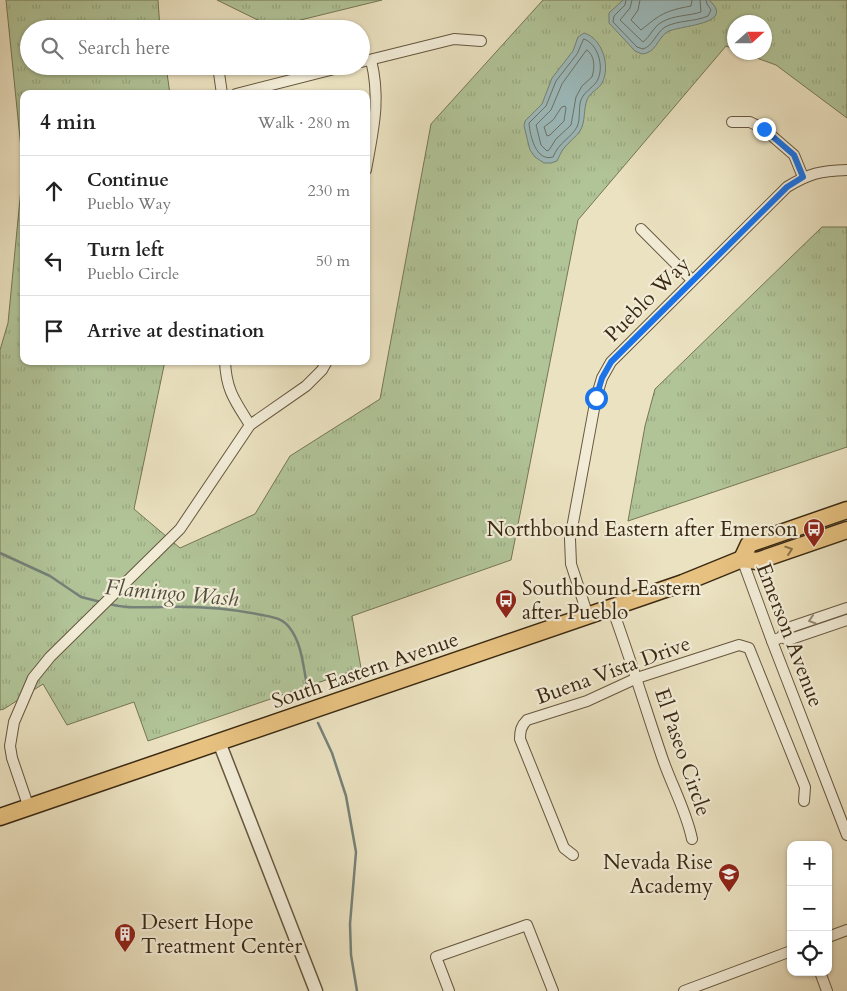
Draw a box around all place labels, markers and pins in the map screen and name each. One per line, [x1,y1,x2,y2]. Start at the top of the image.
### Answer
place label: Northbound Eastern after Emerson [486,515,798,544]
bus stop icon: Northbound Eastern after Emerson [802,517,826,548]
place label: Southbound Eastern after Pueblo [522,574,701,627]
bus stop icon: Southbound Eastern after Pueblo [494,588,518,619]
place label: Nevada Rise Academy [603,848,713,901]
school or university icon: Nevada Rise Academy [717,862,741,893]
place label: Desert Hope Treatment Center [141,908,303,961]
building icon: Desert Hope Treatment Center [113,922,137,953]

